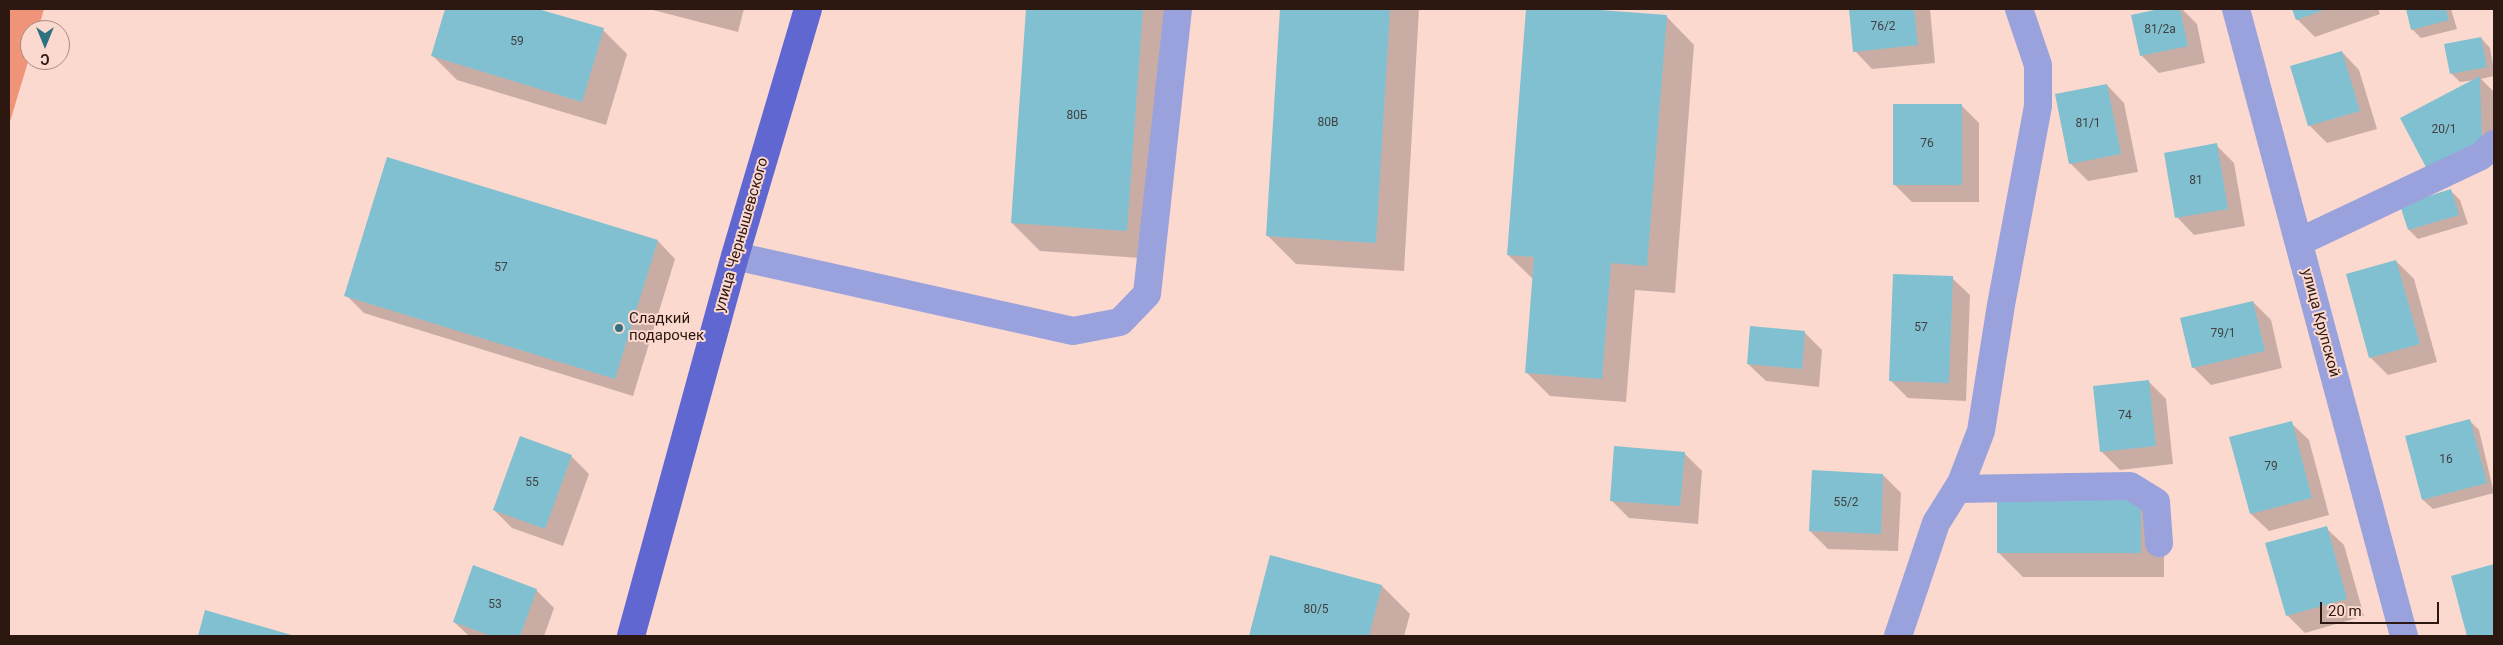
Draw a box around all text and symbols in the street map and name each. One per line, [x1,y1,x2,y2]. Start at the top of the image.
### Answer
north arrow [20,20,70,70]
house number: 76/2 [1870,20,1896,34]
house number: 81/2а [2144,23,2176,37]
house number: 59 [510,35,524,49]
text: С [40,51,50,67]
house number: 80Б [1066,109,1088,123]
house number: 80В [1318,116,1338,130]
house number: 81/1 [2075,117,2101,131]
house number: 20/1 [2431,123,2457,137]
house number: 76 [1920,137,1934,151]
street label: улица Чернышевского [711,156,773,314]
house number: 81 [2189,174,2203,188]
house number: 57 [494,261,508,275]
street label: улица Крупской [2297,267,2343,379]
place label: Сладкий подарочек [629,310,704,345]
house number: 57 [1914,321,1928,335]
marker: Сладкий подарочек [613,322,625,334]
house number: 79/1 [2210,327,2236,341]
house number: 74 [2118,409,2132,423]
house number: 16 [2439,453,2453,467]
house number: 79 [2264,460,2278,474]
house number: 55 [525,476,539,490]
house number: 55/2 [1833,496,1859,510]
scale bar [2323,592,2442,624]
house number: 53 [488,598,502,612]
text: 20 m [2328,602,2362,620]
house number: 80/5 [1303,603,1329,617]

